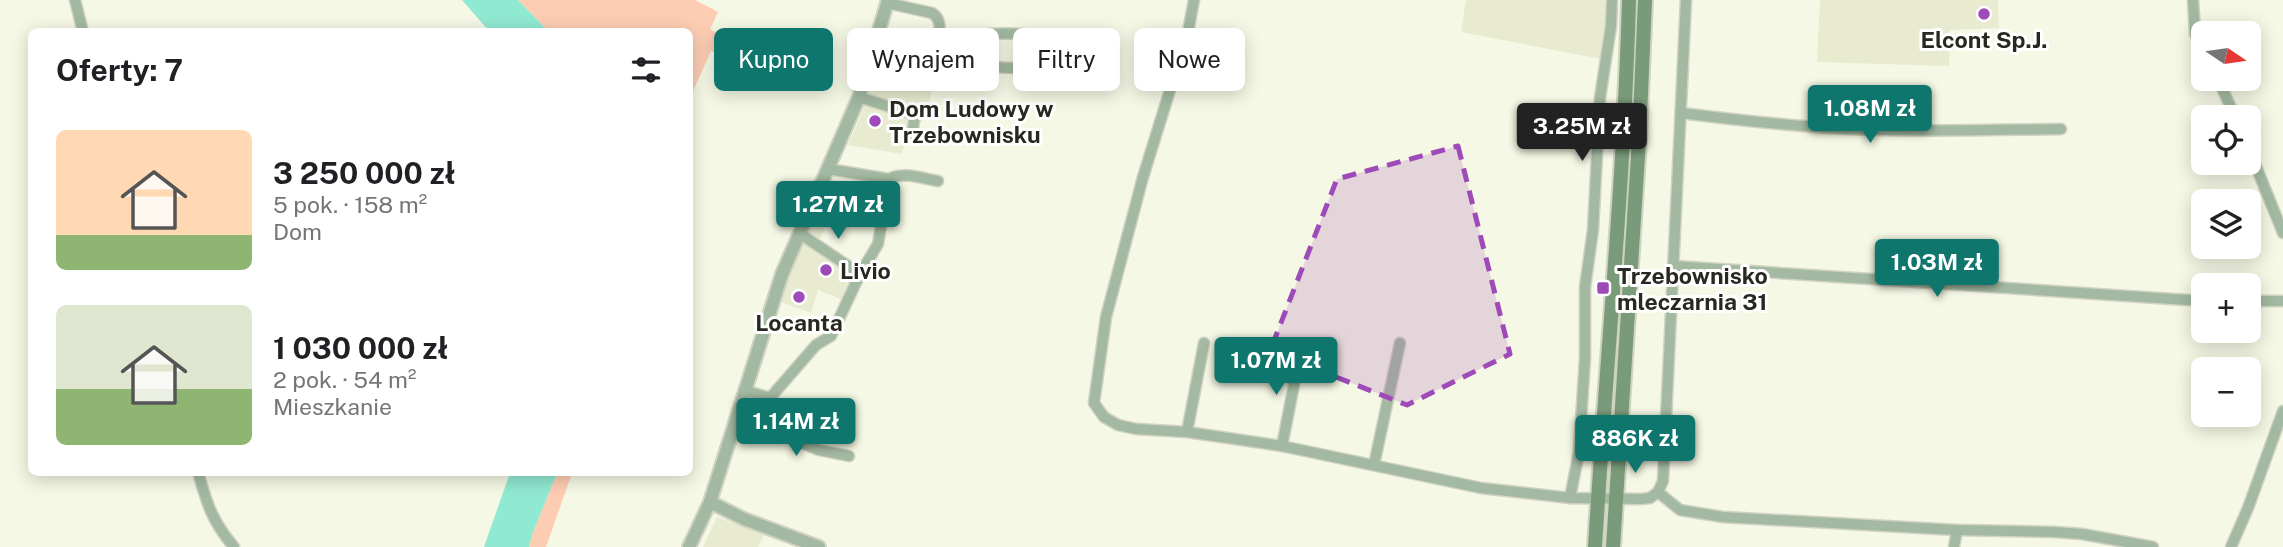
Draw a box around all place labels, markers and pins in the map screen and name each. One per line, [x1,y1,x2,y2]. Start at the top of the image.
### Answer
marker: Elcont Sp.J. [1976,6,1992,22]
place label: Elcont Sp.J. [1921,26,2047,53]
pin: 1.08M zł [1798,86,1942,145]
place label: Dom Ludowy w Trzebownisku [889,95,1053,148]
pin: 3.25M zł [1510,104,1654,163]
marker: Dom Ludowy w Trzebownisku [867,113,883,129]
pin: 1.27M zł [766,182,910,241]
pin: 1.03M zł [1865,240,2009,299]
place label: Livio [840,257,891,284]
marker: Livio [818,262,834,278]
place label: Trzebownisko mleczarnia 31 [1617,262,1768,315]
marker: Trzebownisko mleczarnia 31 [1595,280,1611,296]
marker: Locanta [791,289,807,305]
place label: Locanta [755,309,843,336]
pin: 1.07M zł [1204,338,1348,397]
pin: 1.14M zł [724,398,868,458]
pin: 886K zł [1570,416,1700,475]

